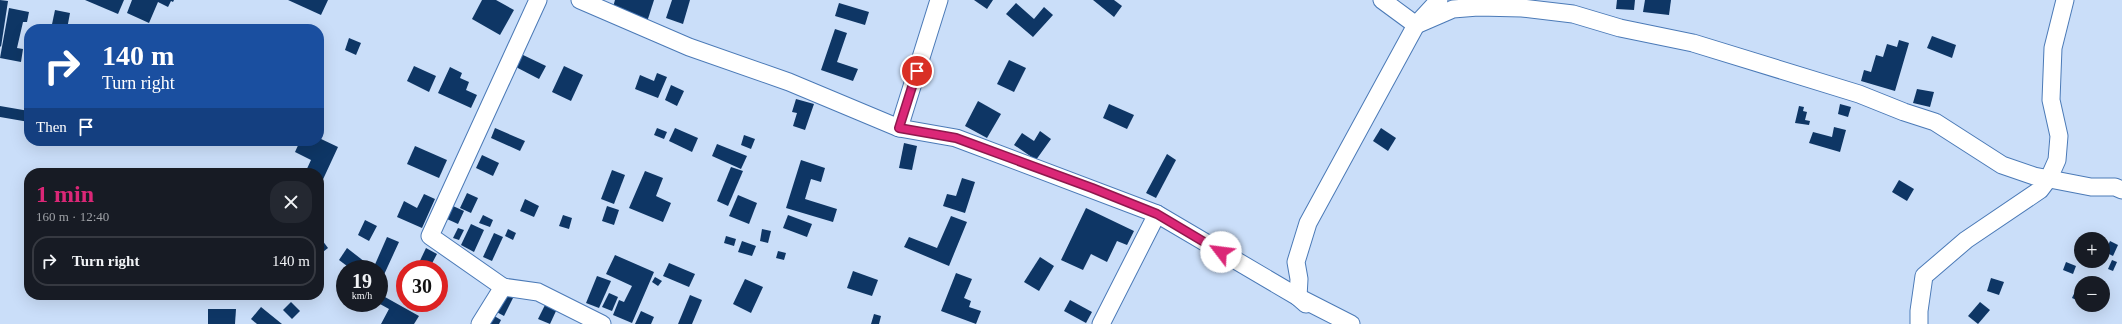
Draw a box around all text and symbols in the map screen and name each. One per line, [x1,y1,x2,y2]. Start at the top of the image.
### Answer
icon: right [36,40,88,92]
text: 140 m [102,40,174,71]
pin [900,54,934,88]
icon: arrive [906,60,928,82]
text: Turn right [102,73,175,93]
icon: arrive [75,116,97,138]
text: Then [36,119,67,135]
text: 1 min [36,181,94,207]
button: close [270,181,312,223]
text: 160 m · 12:40 [36,209,109,224]
position arrow [1200,231,1242,273]
map controls [2074,232,2110,312]
button: + [2074,232,2110,268]
icon: right [38,250,60,272]
text: Turn right [72,253,139,269]
text: 140 m [272,253,310,269]
speed limit sign: 30 [396,260,448,312]
text: 19 [352,270,372,292]
button: − [2074,276,2110,312]
text: km/h [352,290,372,301]

